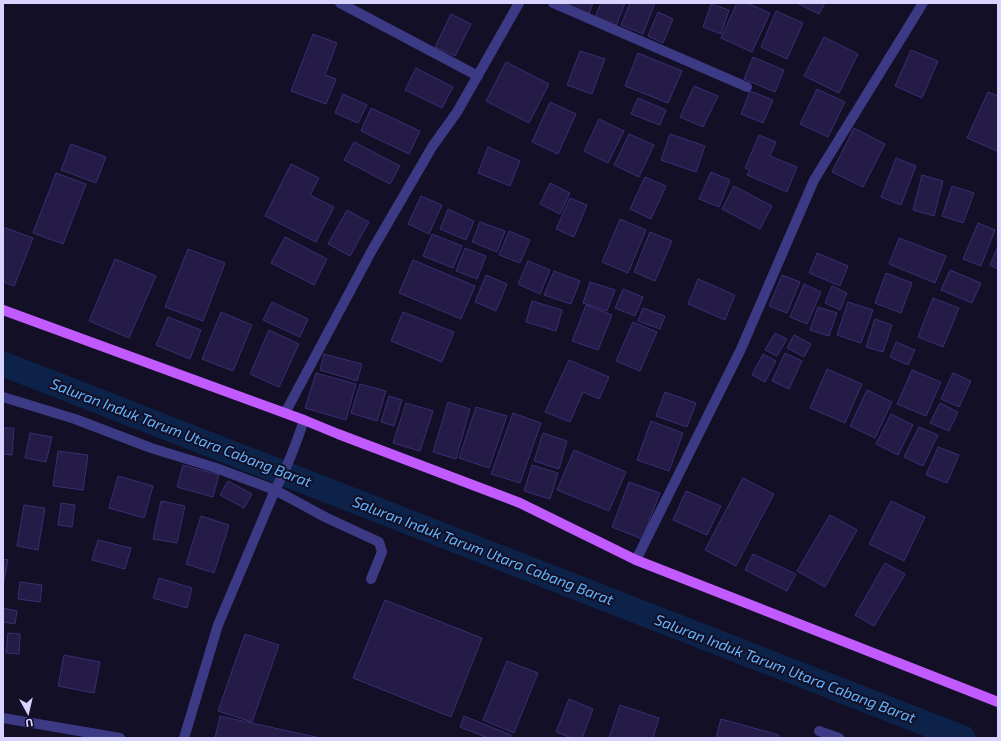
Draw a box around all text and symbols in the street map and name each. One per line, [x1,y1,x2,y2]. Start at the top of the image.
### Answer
water label: Saluran Induk Tarum Utara Cabang Barat [48,374,315,490]
water label: Saluran Induk Tarum Utara Cabang Barat [350,492,617,608]
water label: Saluran Induk Tarum Utara Cabang Barat [652,610,919,726]
north arrow [8,693,48,733]
text: U [25,716,34,730]

